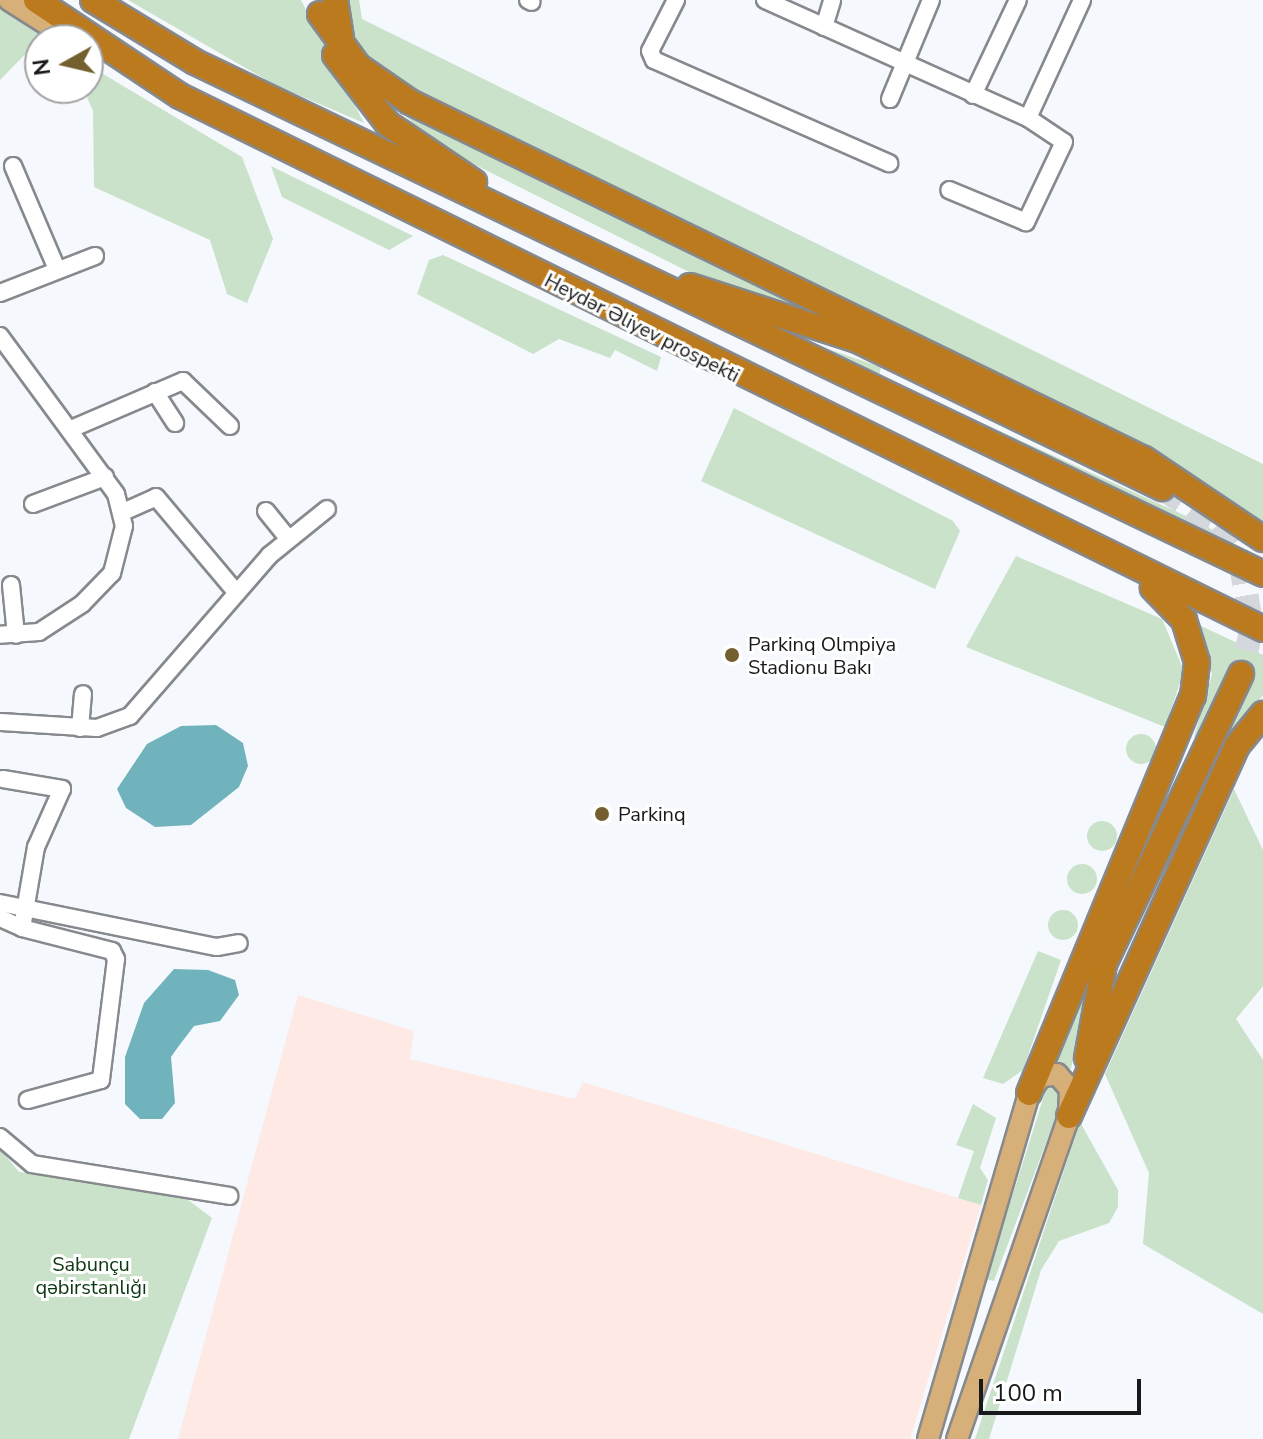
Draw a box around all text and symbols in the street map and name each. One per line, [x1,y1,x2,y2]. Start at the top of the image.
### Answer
north arrow [24,24,104,104]
text: N [26,57,58,77]
street label: Heydər Əliyev prospekti [541,268,743,388]
place label: Parkinq Olmpiya Stadionu Bakı [748,632,896,679]
marker: Parkinq Olmpiya Stadionu Bakı [723,646,741,664]
place label: Parkinq [618,802,686,826]
marker: Parkinq [593,805,611,823]
park label: Sabunçu qəbirstanlığı [35,1253,147,1300]
scale bar [983,1363,1145,1413]
text: 100 m [993,1377,1063,1409]

